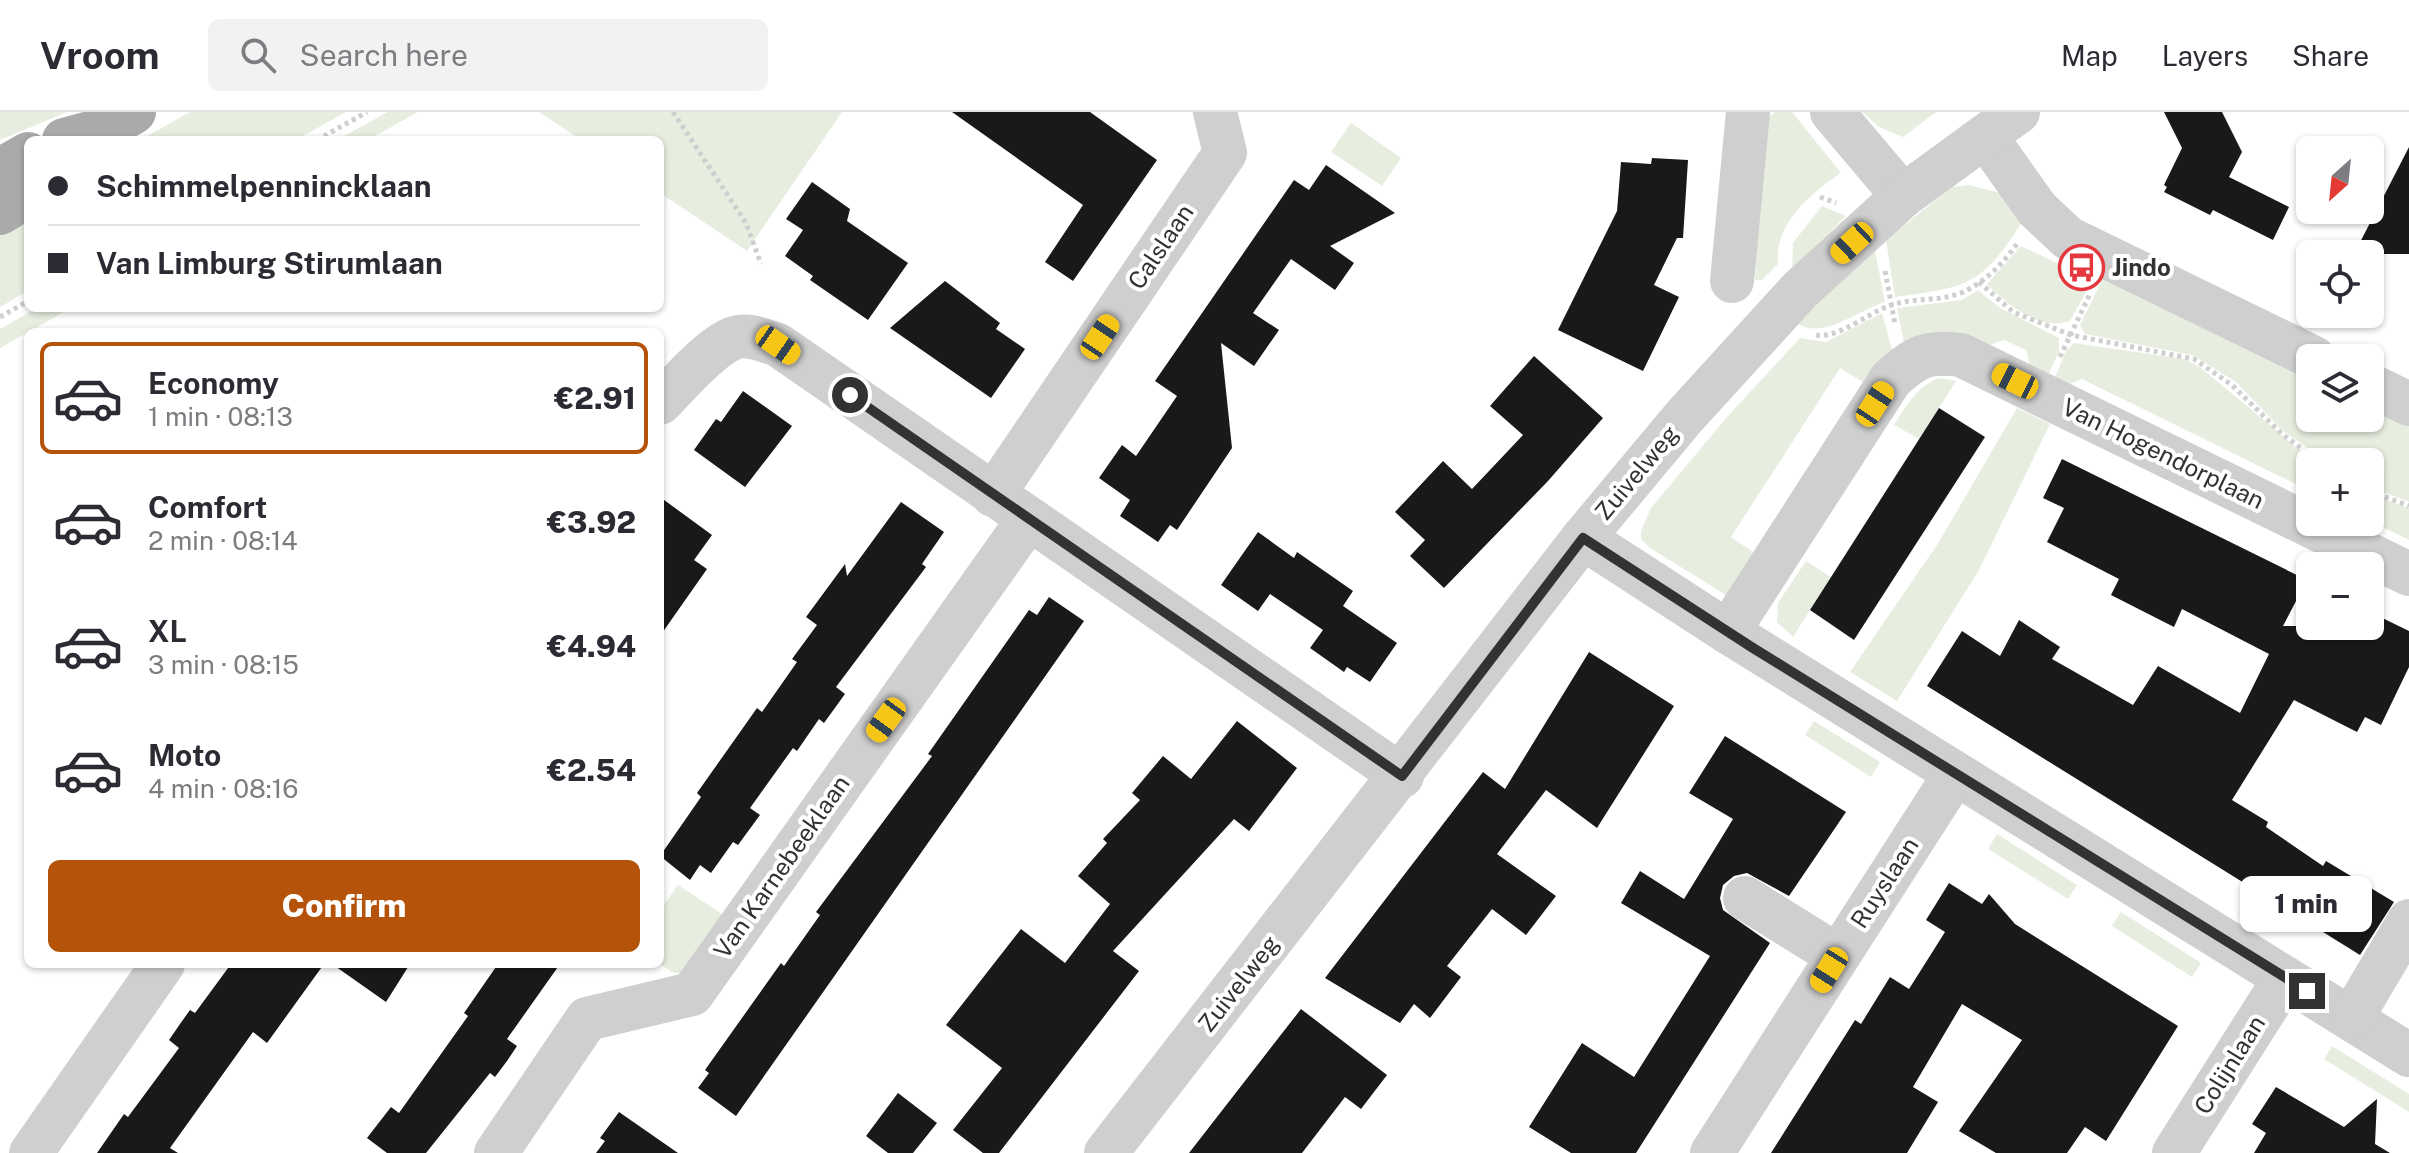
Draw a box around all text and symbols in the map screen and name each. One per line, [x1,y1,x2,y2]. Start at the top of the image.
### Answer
search box [208,19,768,91]
text: Vroom [40,33,160,78]
icon: search [236,33,280,77]
text: Search here [300,37,468,73]
text: Map [2061,39,2118,72]
text: Layers [2162,39,2248,72]
text: Share [2292,39,2369,72]
north arrow [2296,136,2384,224]
map controls [2296,136,2384,640]
text: Schimmelpennincklaan [96,168,432,204]
street label: Calslaan [1122,199,1199,294]
car [1826,218,1878,268]
button: locate [2296,240,2384,328]
bus stop icon: Jindo [2057,244,2105,292]
text: Van Limburg Stirumlaan [96,245,443,281]
place label: Jindo [2112,253,2171,281]
car [1077,310,1123,364]
car [751,321,805,369]
button: layers [2296,344,2384,432]
car [1988,360,2042,402]
icon: car [52,362,124,434]
text: Economy [148,365,279,401]
route start [832,377,868,413]
car [1852,377,1898,431]
text: €2.91 [554,380,636,416]
street label: Van Hogendorplaan [2058,392,2269,514]
text: 1 min · 08:13 [148,401,293,432]
street label: Zuivelweg [1589,420,1684,525]
button: + [2296,448,2384,536]
icon: car [52,486,124,558]
text: Comfort [148,489,267,525]
text: €3.92 [547,504,636,540]
text: 2 min · 08:14 [148,525,298,556]
button: − [2296,552,2384,640]
icon: car [52,610,124,682]
text: XL [148,613,187,649]
text: €4.94 [547,628,636,664]
text: 3 min · 08:15 [148,649,299,680]
car [862,694,910,746]
icon: car [52,734,124,806]
text: Moto [148,737,221,773]
text: €2.54 [547,752,636,788]
street label: Van Karnebeeklaan [708,770,855,963]
text: 4 min · 08:16 [148,773,298,804]
street label: Ruyslaan [1845,832,1924,933]
button: Confirm [48,860,640,952]
callout: 1 min [2241,875,2373,931]
text: 1 min [2274,888,2338,919]
street label: Zuivelweg [1192,930,1284,1037]
car [1806,943,1852,997]
route end [2289,973,2325,1009]
street label: Colijnlaan [2188,1010,2270,1119]

